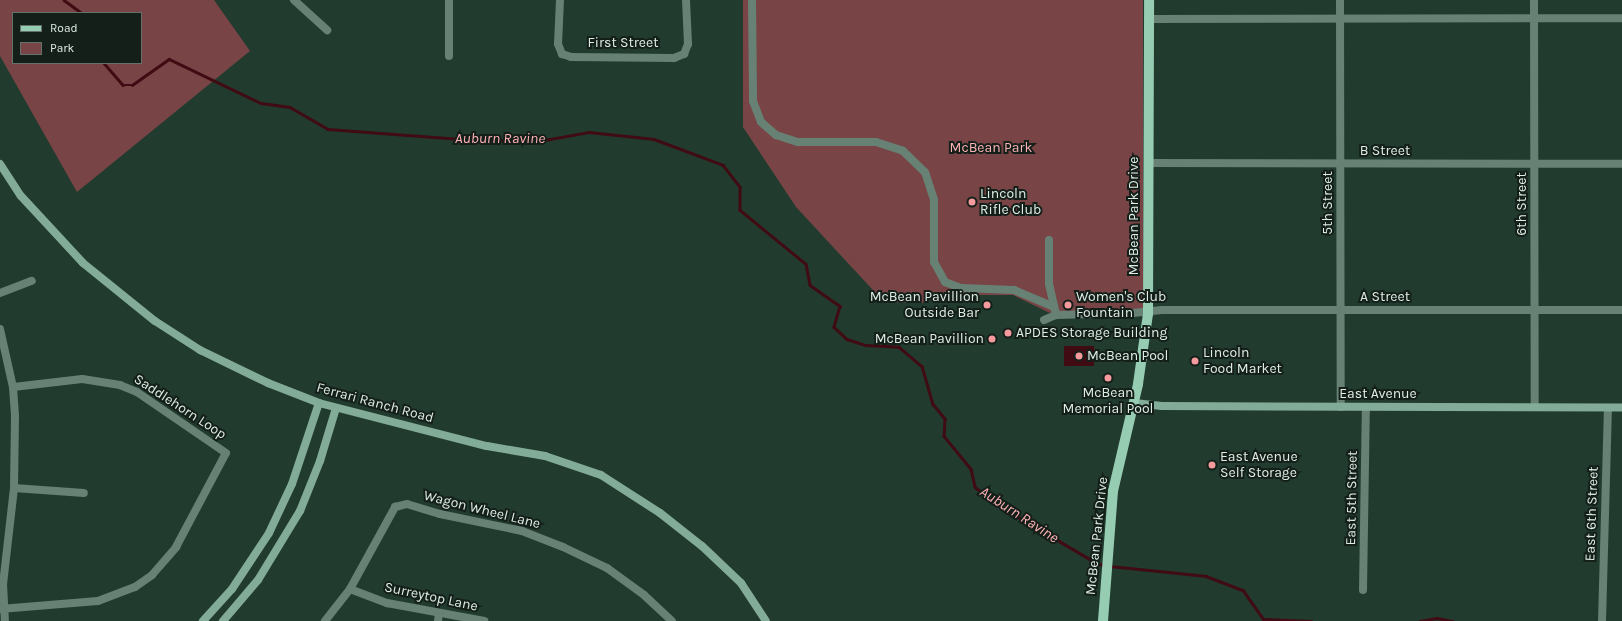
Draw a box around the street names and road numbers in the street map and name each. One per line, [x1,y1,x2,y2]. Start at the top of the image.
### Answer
street label: First Street [588,35,658,51]
street label: B Street [1360,143,1410,159]
street label: McBean Park Drive [1126,157,1142,275]
street label: 5th Street [1320,171,1336,235]
street label: 6th Street [1514,172,1530,236]
street label: A Street [1360,289,1410,305]
street label: Saddlehorn Loop [131,371,229,443]
street label: Ferrari Ranch Road [315,379,435,427]
street label: East Avenue [1339,386,1417,402]
street label: East 5th Street [1343,450,1361,546]
street label: East 6th Street [1582,466,1602,562]
street label: McBean Park Drive [1082,476,1112,596]
street label: Wagon Wheel Lane [422,487,542,533]
street label: Surreytop Lane [383,579,479,615]

